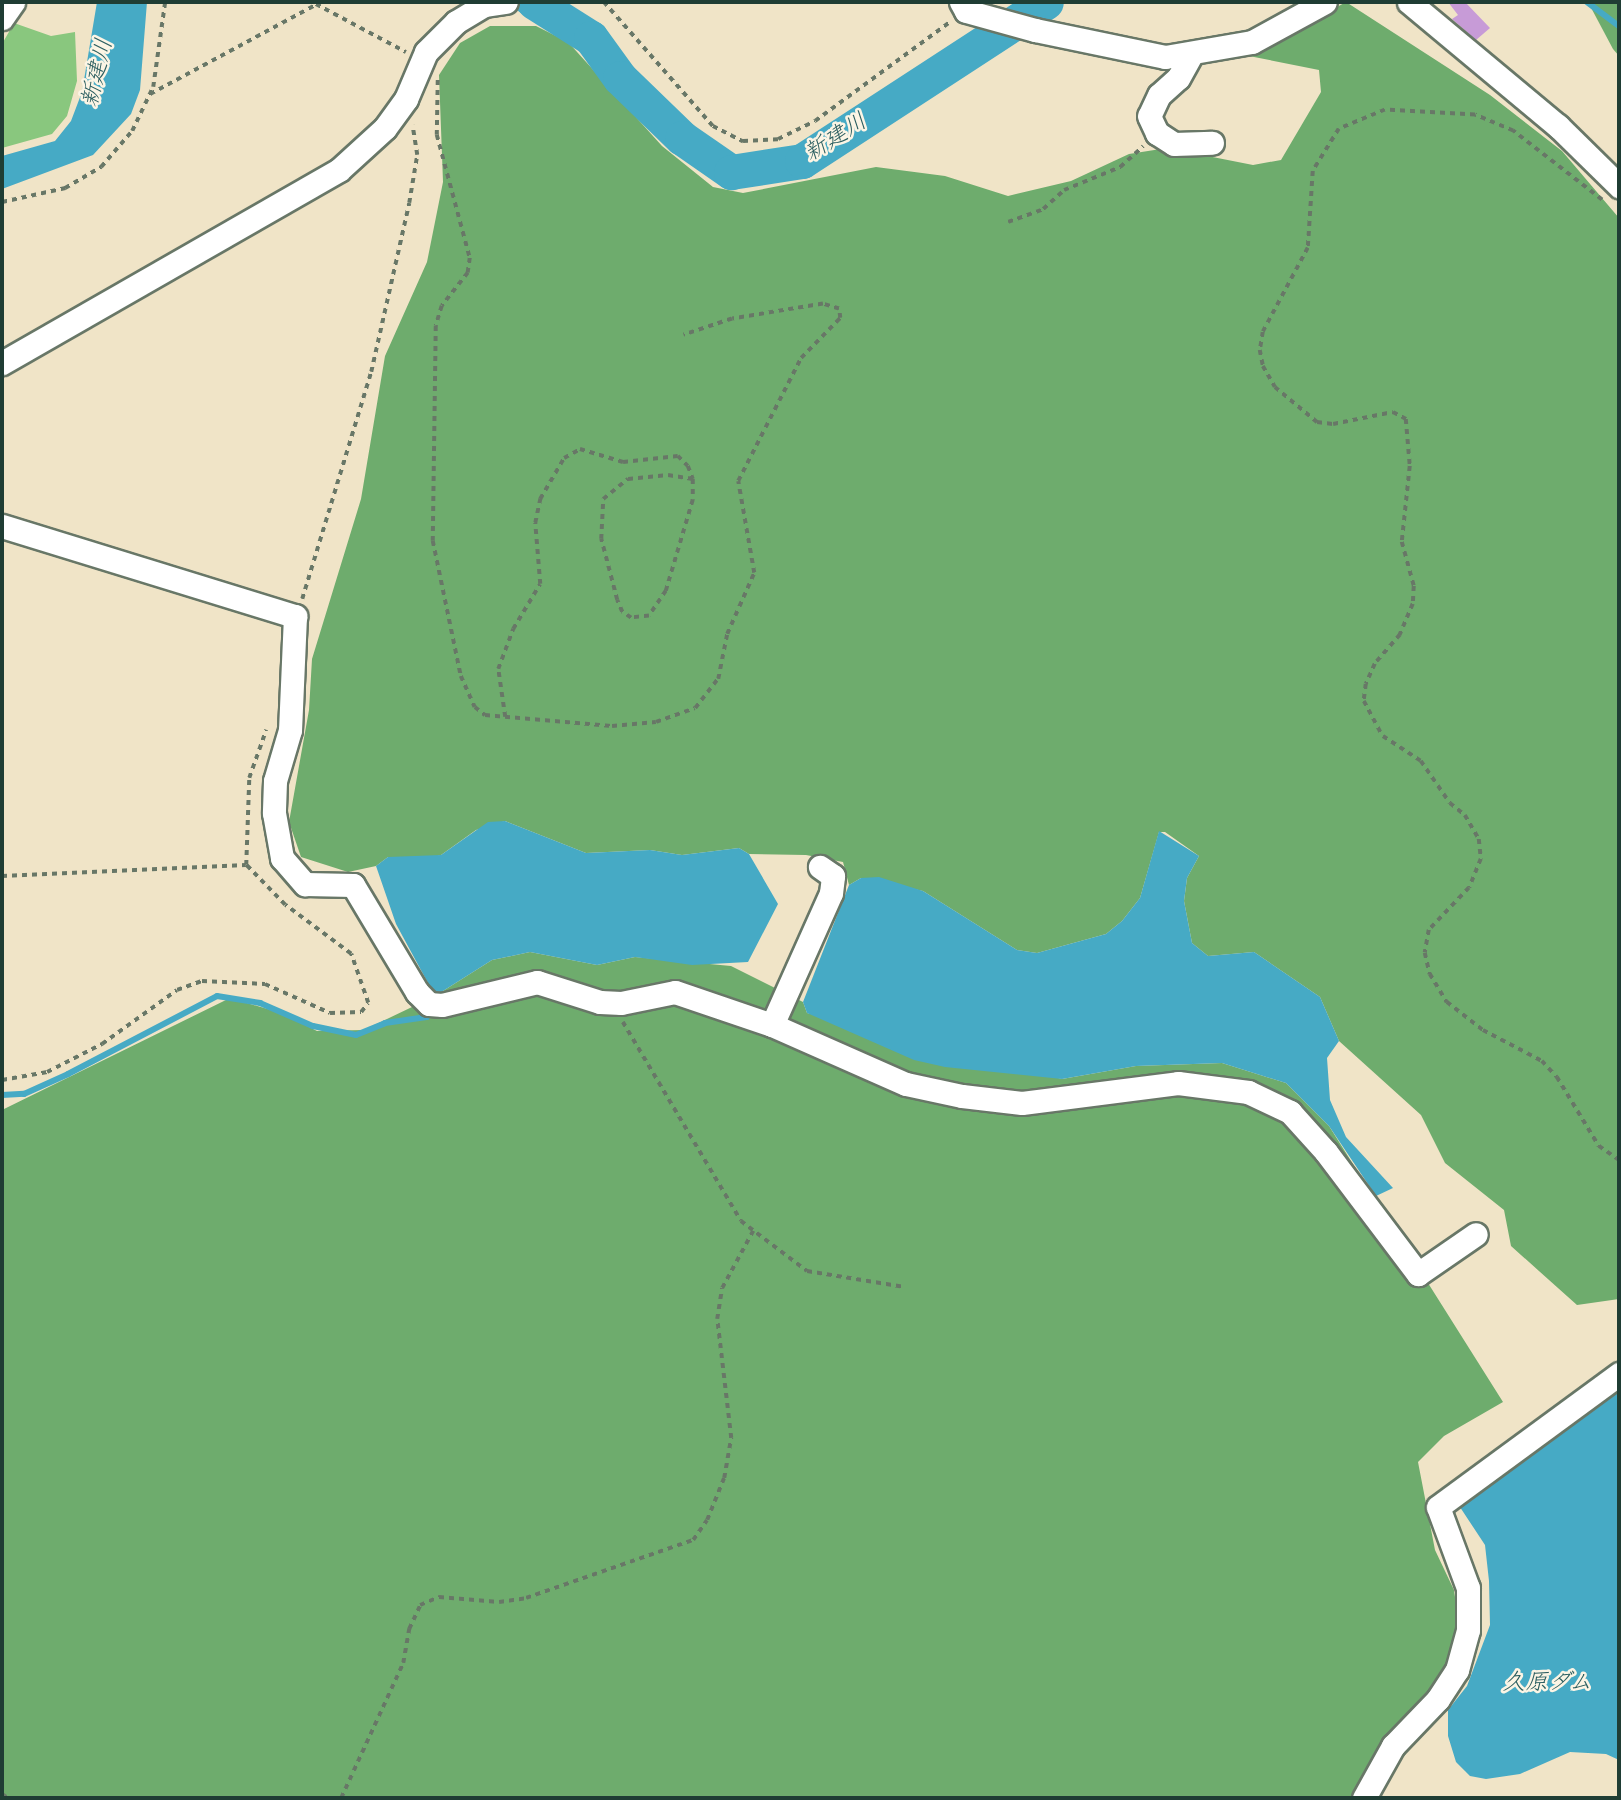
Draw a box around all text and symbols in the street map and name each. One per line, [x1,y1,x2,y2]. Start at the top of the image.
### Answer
water label: 新建川 [77,36,119,110]
water label: 新建川 [799,108,873,168]
water label: 久原ダム [1501,1669,1593,1697]

